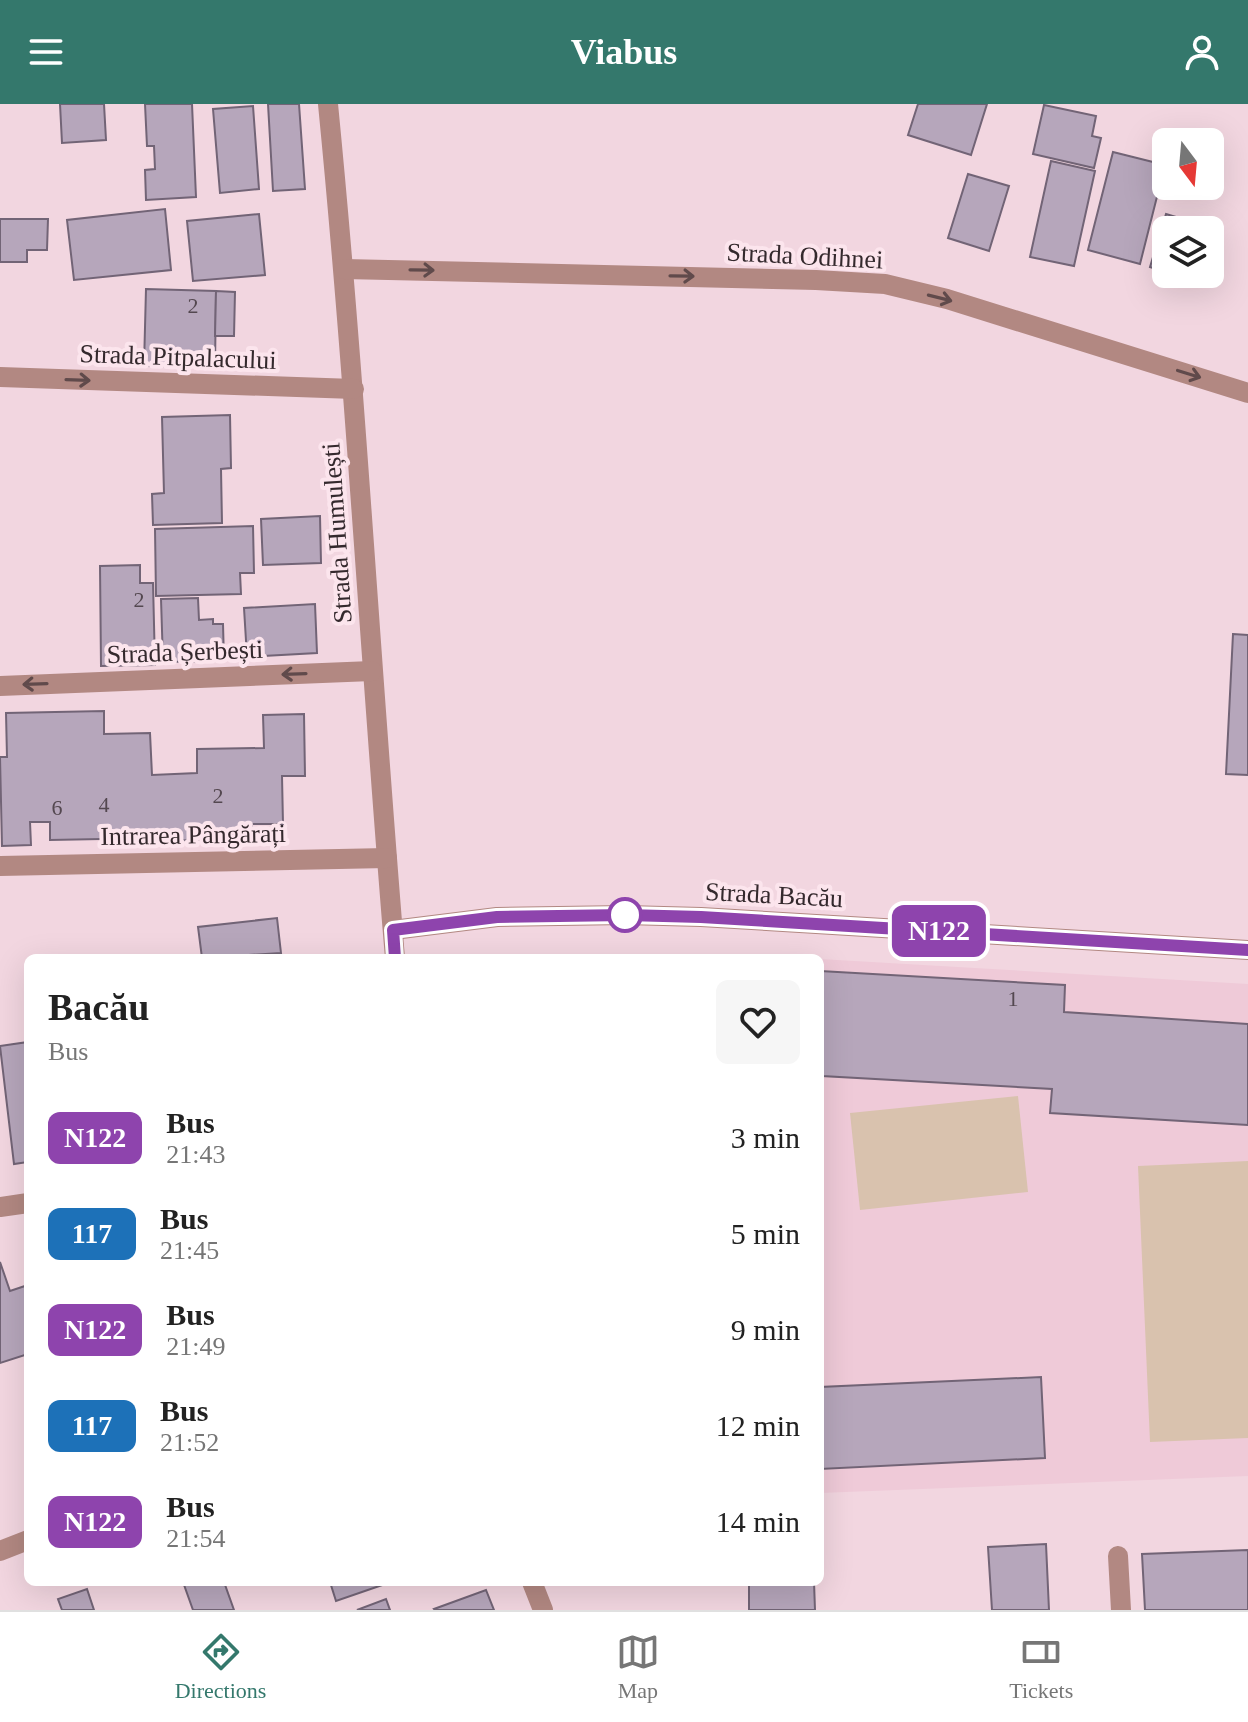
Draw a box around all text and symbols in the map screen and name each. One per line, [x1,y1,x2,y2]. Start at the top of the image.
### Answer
icon: menu [24,30,68,74]
icon: person [1180,30,1224,74]
text: Viabus [571,32,677,72]
north arrow [1152,128,1224,200]
map controls [1152,128,1224,288]
button: layers [1152,216,1224,288]
street label: Strada Odihnei [726,237,884,275]
one-way arrow [408,262,435,278]
one-way arrow [668,269,695,284]
one-way arrow [927,291,953,306]
house number: 2 [188,293,199,318]
street label: Strada Pitpalacului [79,339,277,375]
one-way arrow [1176,368,1201,383]
one-way arrow [64,372,91,387]
street label: Strada Humulești [316,442,358,624]
house number: 2 [134,587,145,612]
street label: Strada Șerbești [106,635,264,669]
one-way arrow [281,667,308,682]
one-way arrow [22,677,49,692]
house number: 2 [213,783,224,808]
house number: 4 [99,792,110,817]
house number: 6 [52,795,63,820]
street label: Intrarea Pângărați [100,819,286,851]
street label: Strada Bacău [704,877,844,913]
unlabelled marker [608,898,642,932]
line badge: N122 [883,905,995,957]
text: N122 [908,915,970,946]
button: heart [716,980,800,1064]
text: Bacău [48,986,149,1028]
house number: 1 [1008,986,1019,1011]
text: Bus [48,1037,88,1066]
text: Bus [166,1106,215,1139]
text: 3 min [731,1121,800,1154]
text: N122 [64,1122,126,1153]
text: 21:43 [166,1140,225,1169]
text: Bus [160,1202,208,1235]
text: 5 min [731,1217,800,1250]
text: 117 [72,1218,112,1249]
text: 21:45 [160,1236,219,1265]
text: Bus [166,1298,215,1331]
text: 9 min [731,1313,800,1346]
text: N122 [64,1314,126,1345]
text: 21:49 [166,1332,225,1361]
text: Bus [160,1394,208,1427]
text: 12 min [716,1409,800,1442]
text: 117 [72,1410,112,1441]
text: 21:52 [160,1428,219,1457]
text: Bus [166,1490,215,1523]
text: 14 min [716,1505,800,1538]
text: N122 [64,1506,126,1537]
text: 21:54 [166,1524,225,1553]
tab: Directions [175,1630,266,1704]
tab: Map [616,1630,660,1704]
tab: Tickets [1009,1630,1073,1704]

